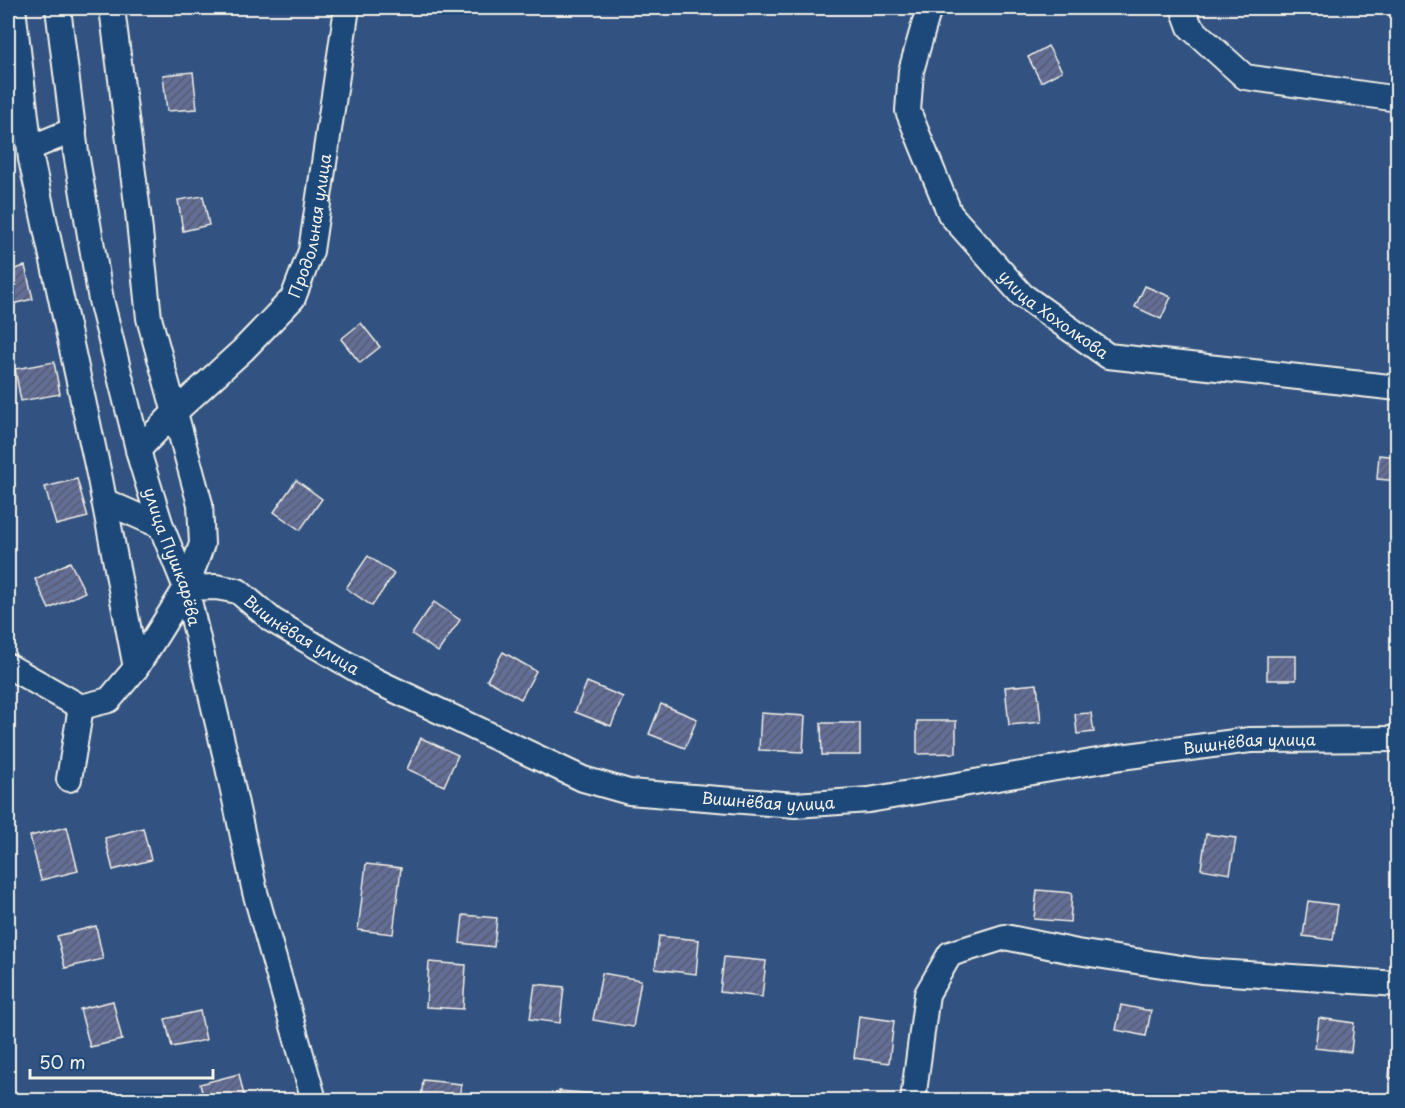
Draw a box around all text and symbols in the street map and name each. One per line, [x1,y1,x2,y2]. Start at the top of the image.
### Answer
street label: Продольная улица [281,152,336,301]
street label: улица Хохолкова [994,264,1114,364]
street label: улица Пушкарёва [139,484,207,628]
street label: Вишнёвая улица [239,588,364,680]
street label: Вишнёвая улица [1181,726,1316,760]
street label: Вишнёвая улица [701,785,835,816]
scale bar [30,1042,213,1080]
text: 50 m [39,1048,86,1075]

